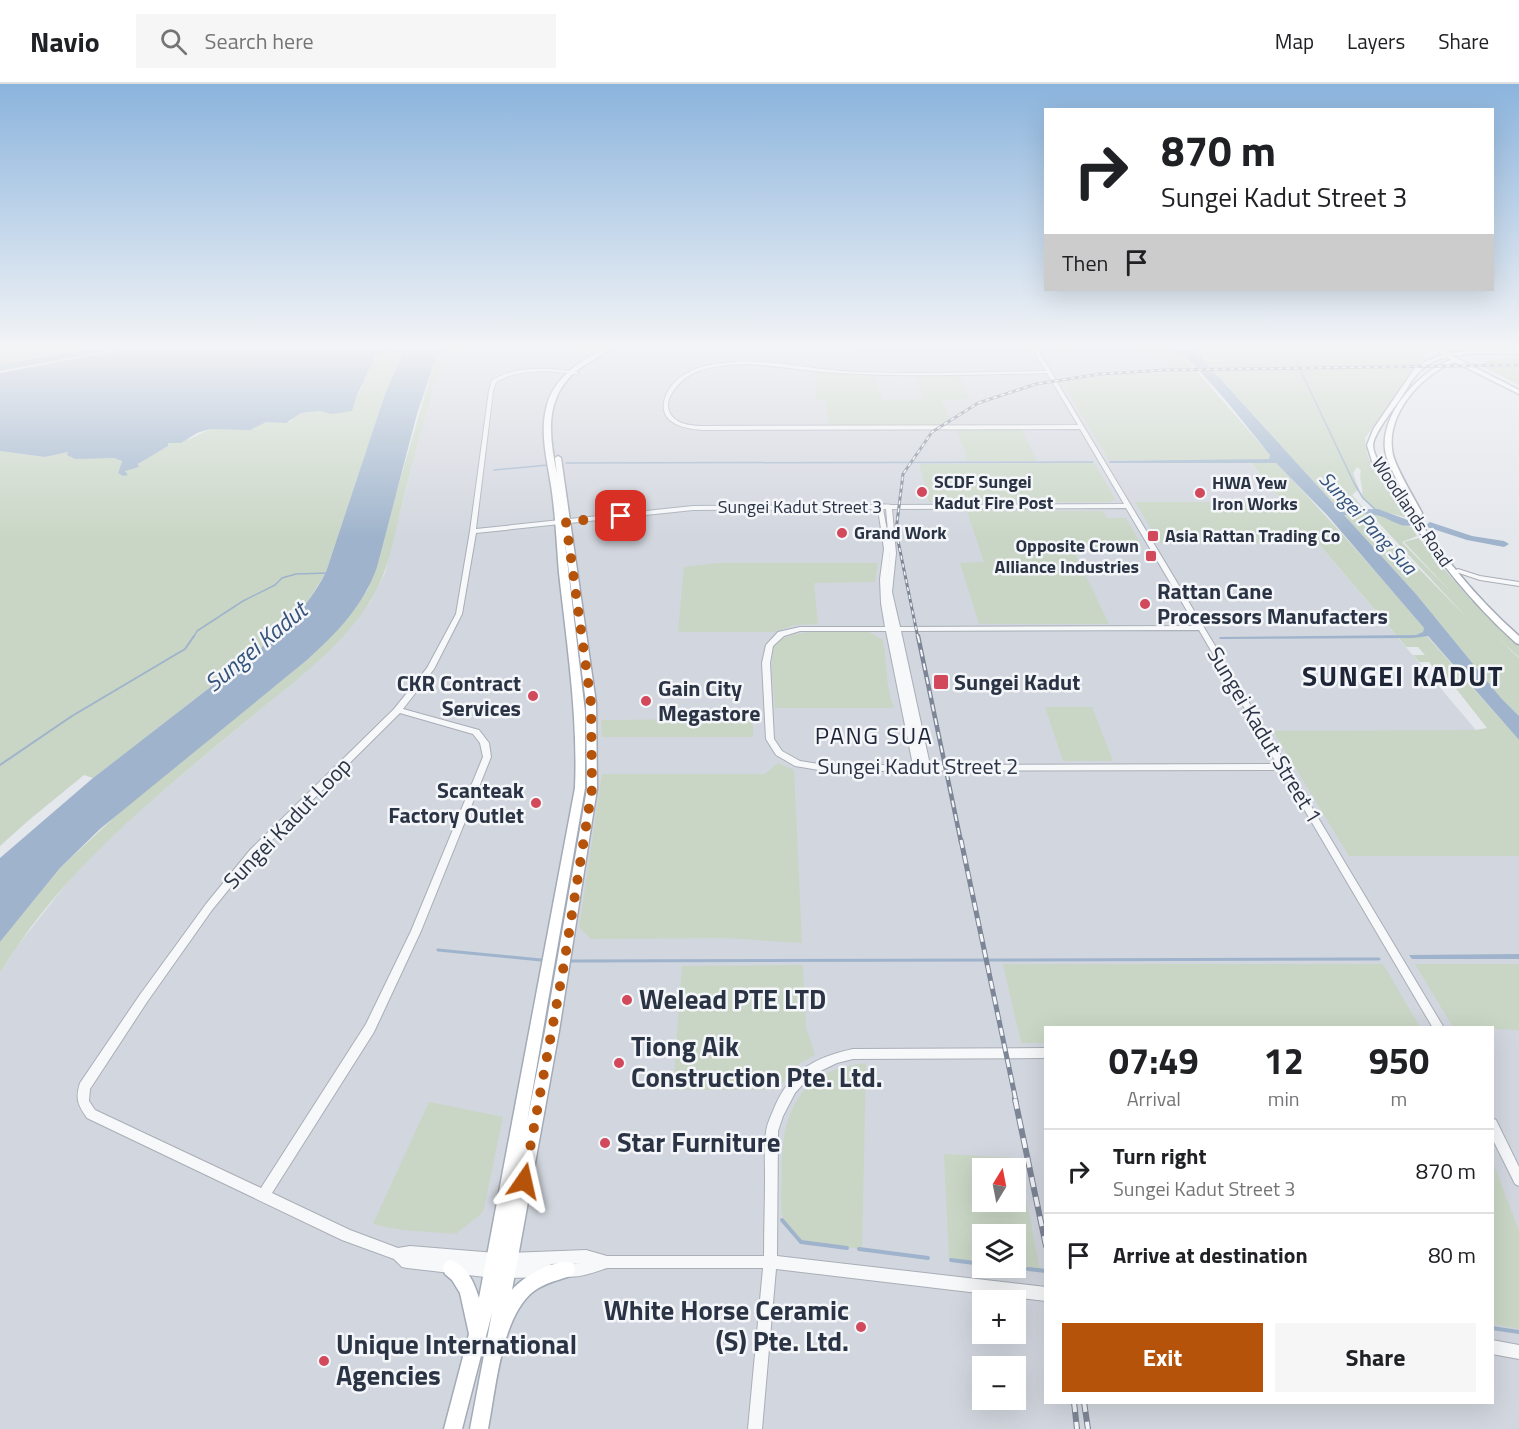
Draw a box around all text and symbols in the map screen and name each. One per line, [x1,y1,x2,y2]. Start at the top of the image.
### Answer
search box [136,14,556,68]
text: Navio [30,20,100,63]
text: Search here [205,24,314,58]
icon: search [157,25,190,58]
text: Map [1275,25,1314,57]
text: Layers [1347,25,1405,57]
text: Share [1438,25,1489,57]
text: 870 m [1161,118,1276,182]
icon: right [1062,132,1140,210]
text: Sungei Kadut Street 3 [1161,176,1407,217]
text: Then [1062,246,1108,280]
icon: arrive [1120,246,1153,279]
street label: Woodlands Road [1365,451,1459,572]
water label: Sungei Pang Sua [1312,464,1425,582]
place label: SCDF Sungei Kadut Fire Post [934,468,1054,516]
place label: HWA Yew Iron Works [1212,469,1298,517]
marker: SCDF Sungei Kadut Fire Post [915,485,929,499]
marker: HWA Yew Iron Works [1193,486,1207,500]
pin [595,490,646,541]
street label: Sungei Kadut Street 3 [718,493,882,520]
icon: arrive [604,499,637,532]
place label: Grand Work [854,519,947,546]
place label: Asia Rattan Trading Co [1165,522,1340,549]
marker: Grand Work [835,526,849,540]
marker: Asia Rattan Trading Co [1146,529,1160,543]
place label: Opposite Crown Alliance Industries [995,532,1139,580]
marker: Opposite Crown Alliance Industries [1144,549,1158,563]
place label: Rattan Cane Processors Manufacters [1157,574,1388,633]
water label: Sungei Kadut [196,590,317,700]
marker: Rattan Cane Processors Manufacters [1138,597,1152,611]
street label: Sungei Kadut Street 1 [1199,640,1331,830]
district label: SUNGEI KADUT [1302,654,1504,697]
place label: Sungei Kadut [954,665,1080,699]
place label: CKR Contract Services [397,666,521,725]
place label: Gain City Megastore [658,671,760,730]
marker: Sungei Kadut [932,673,950,691]
marker: CKR Contract Services [526,689,540,703]
marker: Gain City Megastore [639,694,653,708]
district label: PANG SUA [815,717,933,753]
street label: Sungei Kadut Loop [215,749,359,897]
street label: Sungei Kadut Street 2 [818,749,1018,783]
place label: Scanteak Factory Outlet [388,773,525,832]
marker: Scanteak Factory Outlet [529,796,543,810]
place label: Welead PTE LTD [639,978,826,1019]
marker: Welead PTE LTD [620,993,634,1007]
place label: Tiong Aik Construction Pte. Ltd. [631,1025,883,1097]
text: 07:49 [1109,1033,1199,1088]
text: 12 [1264,1033,1304,1088]
text: 950 [1369,1033,1429,1088]
marker: Tiong Aik Construction Pte. Ltd. [612,1056,626,1070]
text: Arrival [1127,1083,1181,1114]
text: min [1268,1083,1300,1114]
text: m [1391,1083,1407,1114]
place label: Star Furniture [617,1121,781,1162]
marker: Star Furniture [598,1136,612,1150]
text: Turn right [1113,1139,1207,1173]
position arrow [492,1149,556,1213]
text: 870 m [1416,1154,1476,1188]
icon: right [1062,1155,1095,1188]
north arrow [972,1158,1026,1212]
map controls [972,1158,1026,1410]
text: Sungei Kadut Street 3 [1113,1173,1296,1204]
button: layers [972,1224,1026,1278]
text: Arrive at destination [1113,1238,1308,1272]
text: 80 m [1428,1238,1476,1272]
icon: arrive [1062,1239,1095,1272]
place label: White Horse Ceramic (S) Pte. Ltd. [604,1289,849,1361]
button: + [972,1290,1026,1344]
marker: White Horse Ceramic (S) Pte. Ltd. [854,1320,868,1334]
place label: Unique International Agencies [336,1323,577,1395]
button: Exit [1062,1323,1263,1392]
button: Share [1275,1323,1476,1392]
marker: Unique International Agencies [317,1354,331,1368]
button: − [972,1356,1026,1410]

